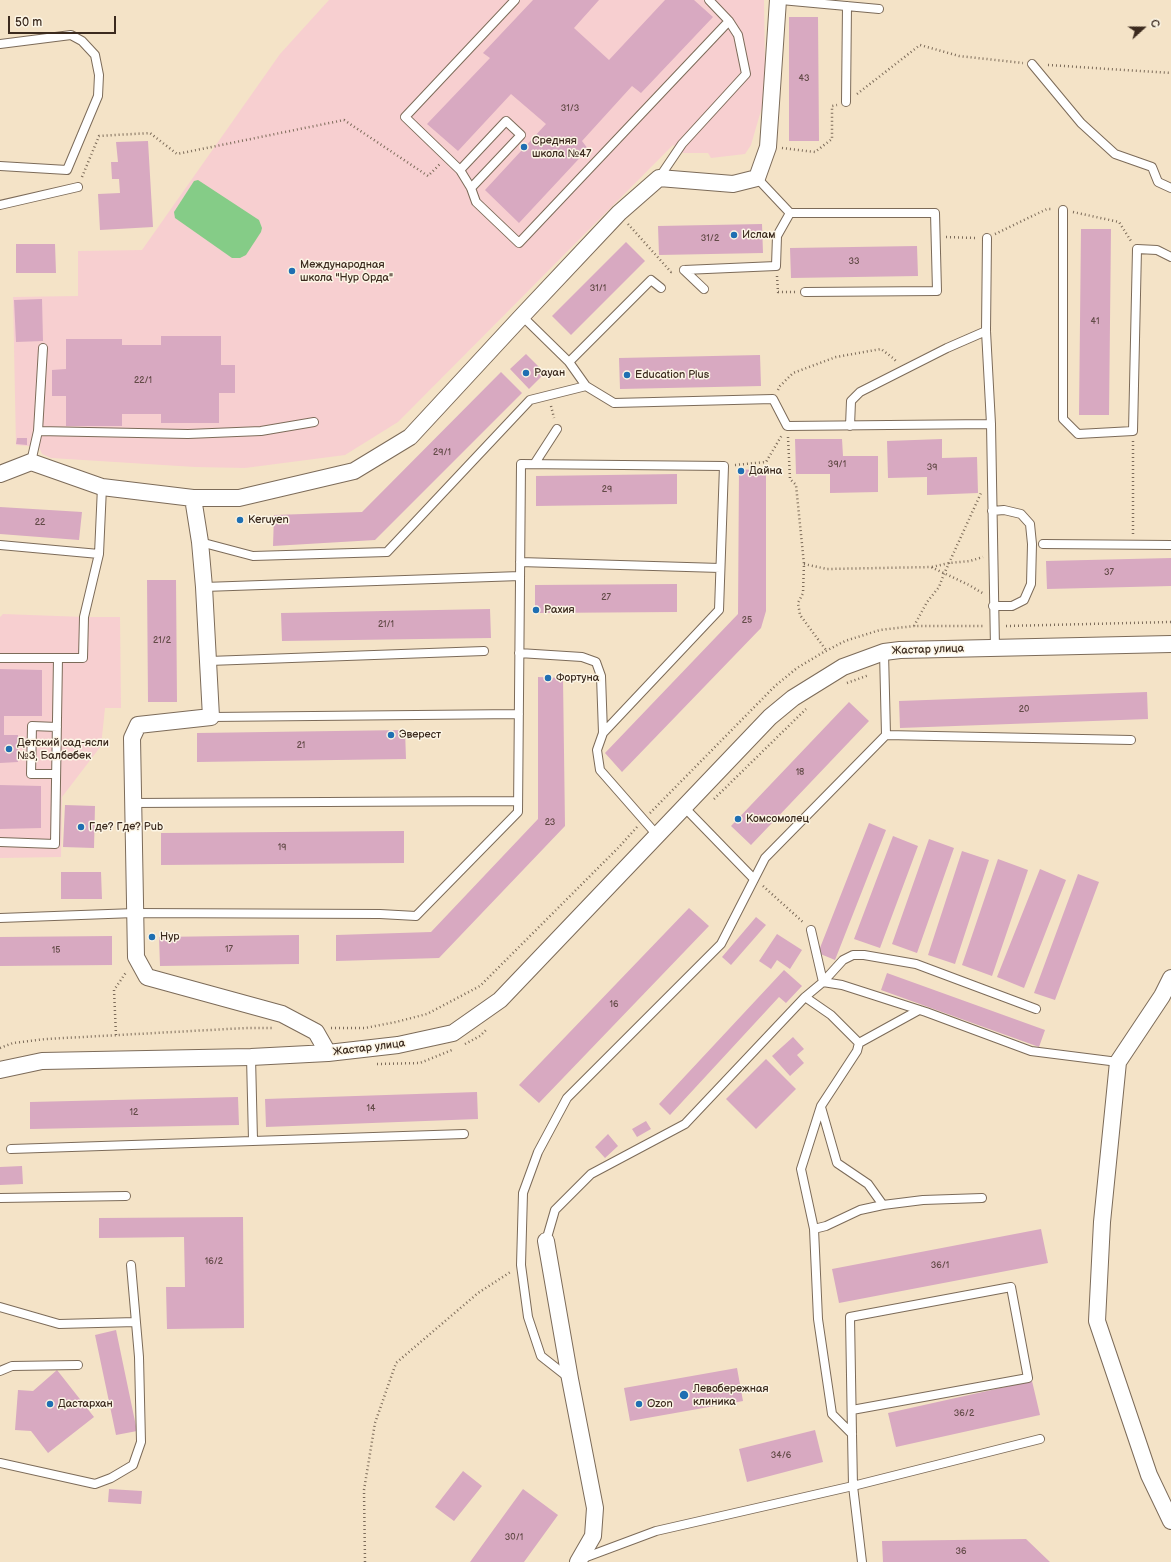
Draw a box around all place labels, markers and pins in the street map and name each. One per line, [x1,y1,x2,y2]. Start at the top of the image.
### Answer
place label: Средняя школа №47 [532,134,591,160]
marker: Средняя школа №47 [519,142,529,152]
place label: Ислам [742,228,776,242]
marker: Ислам [729,230,739,240]
place label: Международная школа "Нур Орда" [300,258,393,284]
marker: Международная школа "Нур Орда" [287,266,297,276]
place label: Рауан [534,366,565,380]
marker: Рауан [521,368,531,378]
place label: Education Plus [635,368,709,382]
marker: Education Plus [622,370,632,380]
place label: Дайна [749,464,782,478]
marker: Дайна [736,466,746,476]
place label: Keruyen [248,513,289,527]
marker: Keruyen [235,515,245,525]
place label: Рахия [544,603,575,617]
marker: Рахия [531,605,541,615]
place label: Фортуна [556,671,599,685]
marker: Фортуна [543,673,553,683]
place label: Эверест [399,728,441,742]
marker: Эверест [386,730,396,740]
place label: Детский сад-ясли №3, Балбөбек [17,736,109,762]
marker: Детский сад-ясли №3, Балбөбек [4,744,14,754]
place label: Комсомолец [746,812,809,826]
marker: Комсомолец [733,814,743,824]
place label: Где? Где? Pub [89,820,163,834]
marker: Где? Где? Pub [76,822,86,832]
place label: Нур [160,930,179,944]
marker: Нур [147,932,157,942]
place label: Левобережная клиника [693,1382,769,1408]
marker: Левобережная клиника [678,1389,690,1401]
place label: Дастархан [58,1397,113,1411]
place label: Ozon [647,1397,673,1411]
marker: Дастархан [45,1399,55,1409]
marker: Ozon [634,1399,644,1409]

